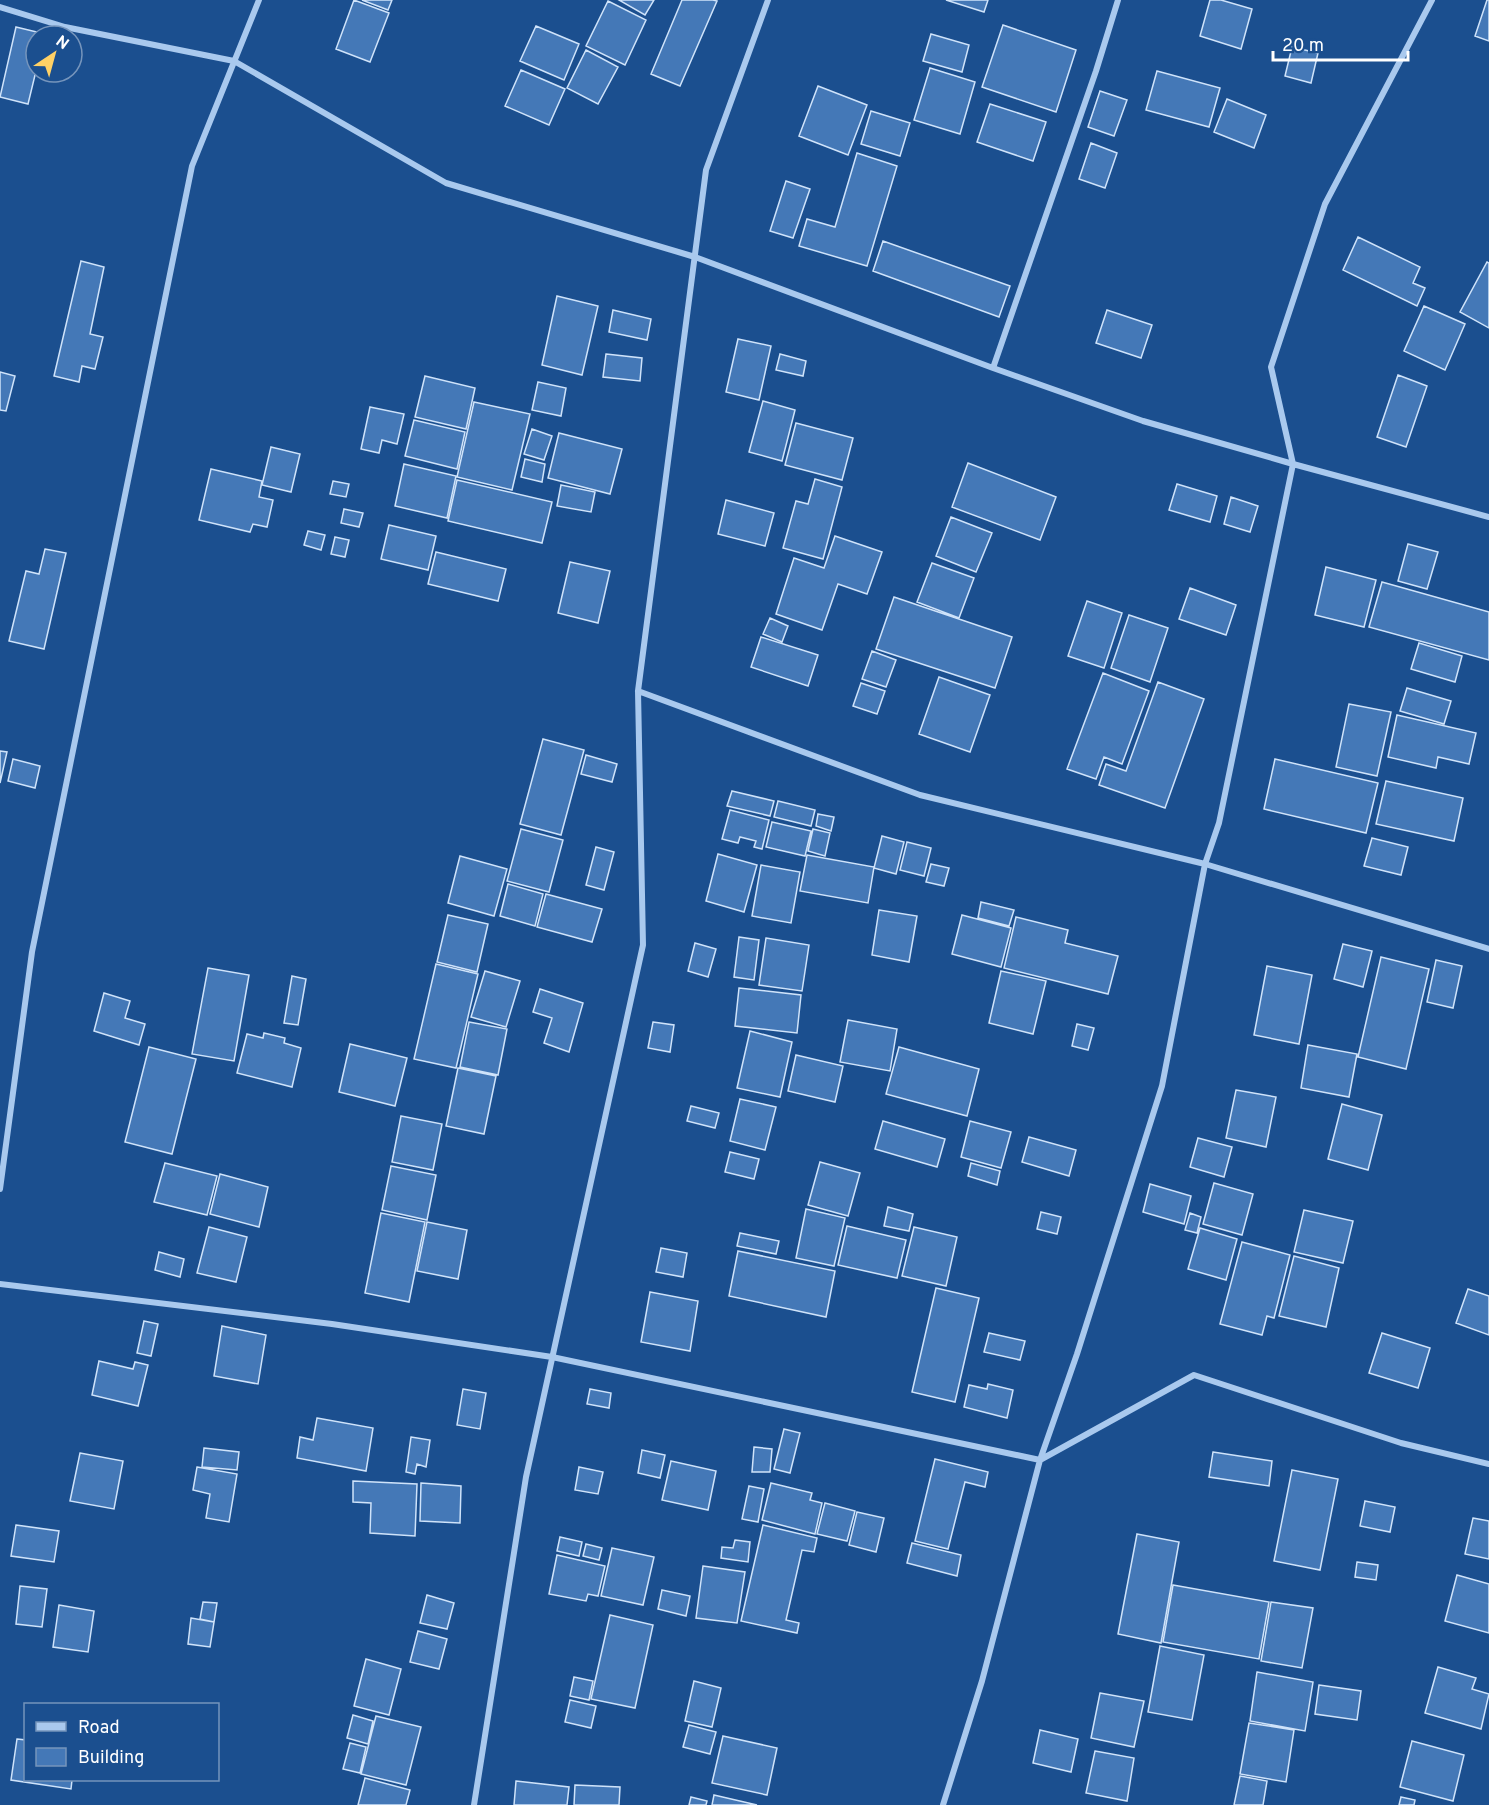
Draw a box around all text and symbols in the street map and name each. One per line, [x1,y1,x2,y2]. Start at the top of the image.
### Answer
north arrow [24,24,84,84]
scale bar [1273,24,1408,62]
text: N [51,32,72,55]
text: 20 m [1282,35,1324,58]
legend [24,1703,219,1781]
text: Road [78,1717,120,1740]
text: Building [78,1747,144,1770]

